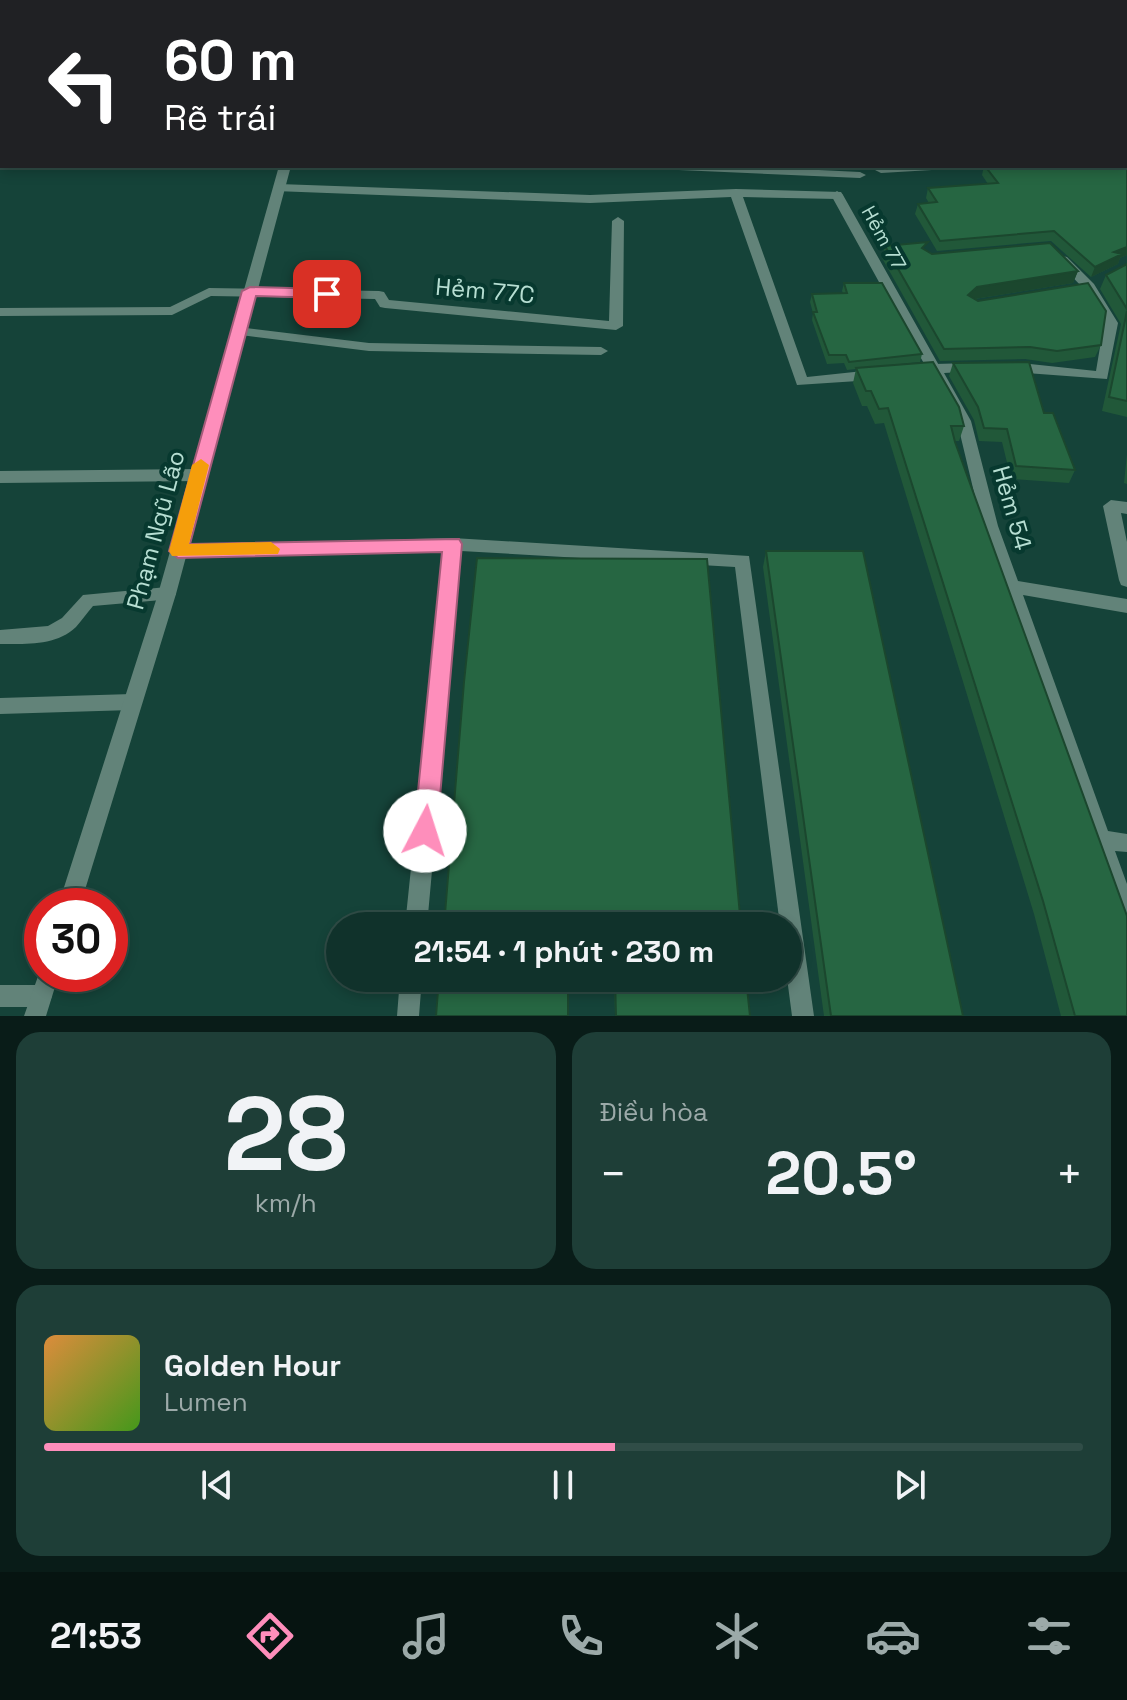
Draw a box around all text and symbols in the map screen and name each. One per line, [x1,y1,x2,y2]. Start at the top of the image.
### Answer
text: 60 m [164,25,297,96]
icon: left [32,32,136,136]
text: Rẽ trái [164,95,276,141]
street label: Hẻm 77 [856,201,912,275]
pin [293,260,361,328]
street label: Hẻm 77C [434,271,536,310]
icon: arrive [305,272,349,316]
street label: Phạm Ngũ Lão [119,447,192,613]
street label: Hẻm 54 [986,462,1039,554]
position arrow [383,789,467,873]
speed limit sign: 30 [24,888,128,992]
text: 21:54 · 1 phút · 230 m [414,932,714,971]
text: 28 [224,1068,348,1200]
text: Điều hòa [600,1095,708,1129]
text: 20.5° [766,1135,917,1212]
text: − [600,1146,627,1202]
text: + [1056,1146,1083,1202]
text: km/h [255,1186,317,1220]
text: Golden Hour [164,1346,341,1385]
text: Lumen [164,1385,248,1419]
icon: previous [195,1463,239,1507]
icon: pause [541,1463,585,1507]
icon: next [888,1463,932,1507]
icon: directions [242,1608,298,1664]
icon: music [398,1608,454,1664]
icon: phone [553,1608,609,1664]
icon: climate [709,1608,765,1664]
icon: car [865,1608,921,1664]
icon: filters [1021,1608,1077,1664]
text: 21:53 [50,1613,142,1659]

